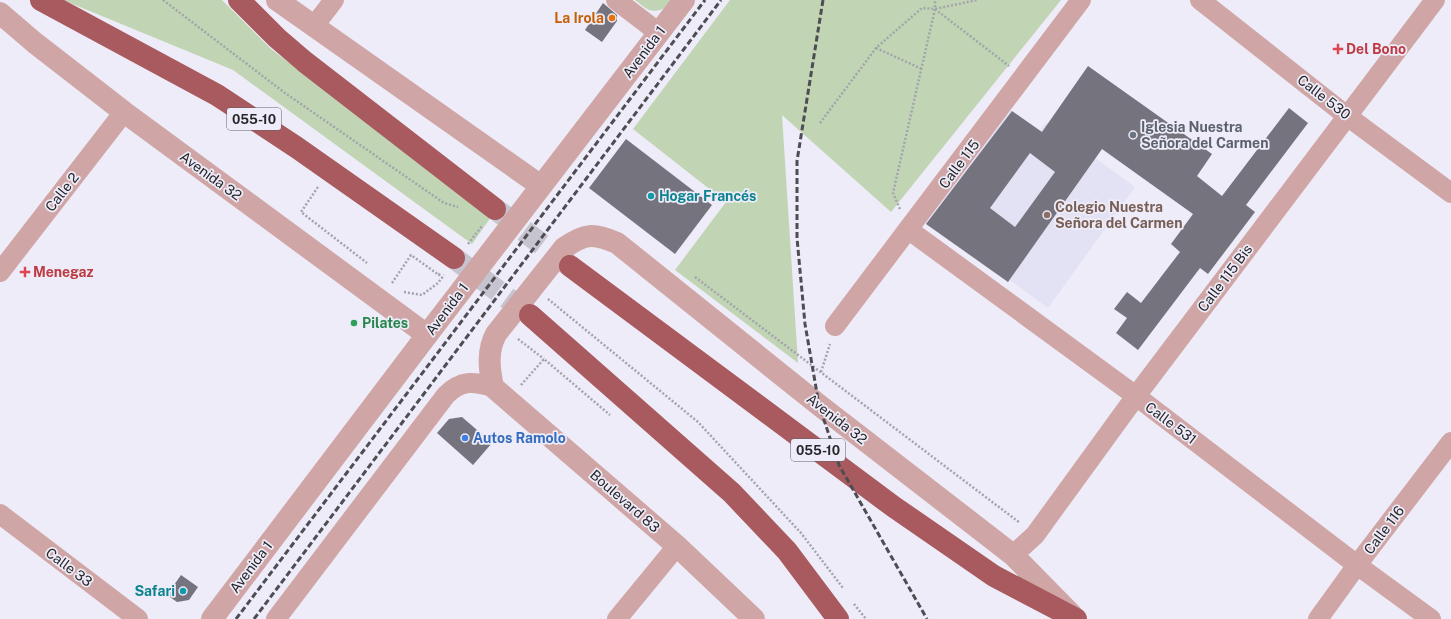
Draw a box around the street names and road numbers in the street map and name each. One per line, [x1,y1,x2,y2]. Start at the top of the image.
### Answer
street label: Avenida 1 [619,23,669,81]
street label: Calle 530 [1294,71,1354,123]
road number: 055-10 [227,108,281,130]
street label: Calle 115 [936,136,983,192]
street label: Avenida 32 [177,148,245,204]
street label: Calle 2 [42,169,82,215]
street label: Calle 115 Bis [1194,241,1256,315]
street label: Avenida 1 [422,280,472,338]
street label: Avenida 32 [804,390,870,448]
street label: Calle 531 [1142,399,1200,447]
road number: 055-10 [791,439,845,461]
street label: Boulevard 83 [587,466,663,536]
street label: Calle 116 [1361,502,1408,557]
street label: Avenida 1 [226,538,276,596]
street label: Calle 33 [43,544,96,590]

